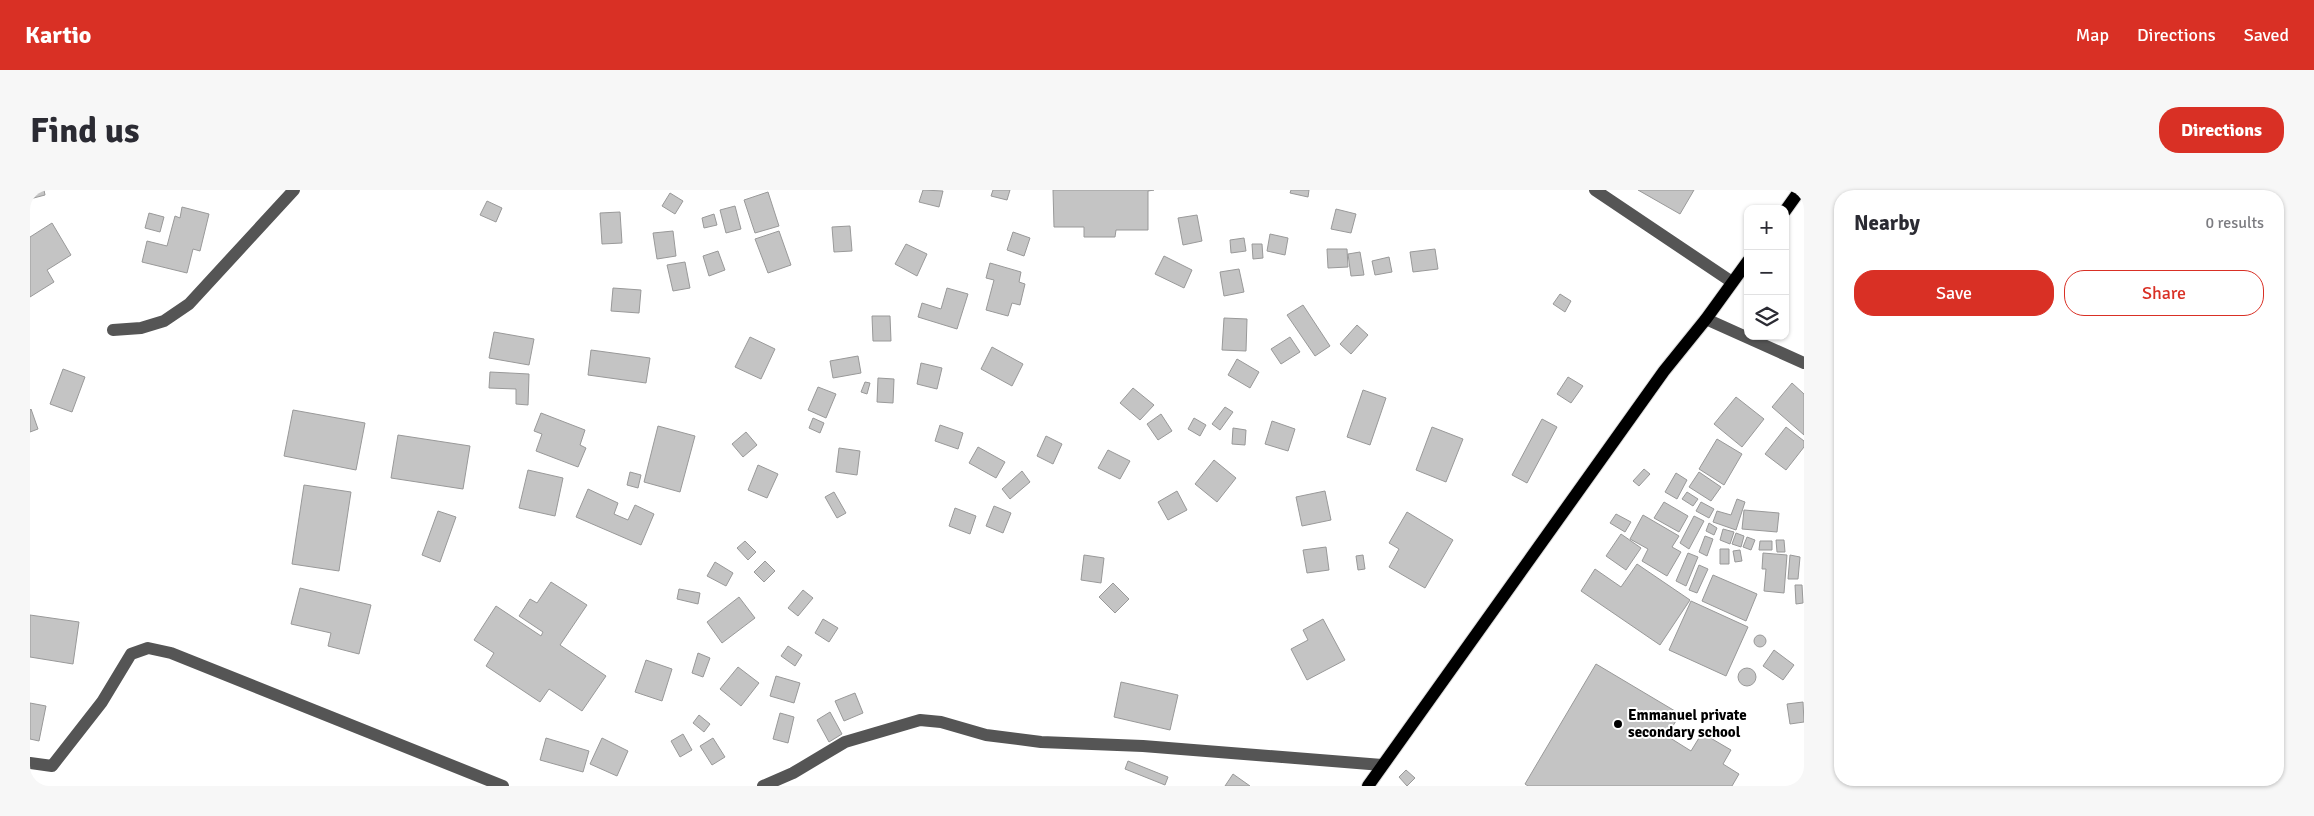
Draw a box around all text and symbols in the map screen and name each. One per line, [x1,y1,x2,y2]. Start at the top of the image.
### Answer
text: Kartio [25,20,91,50]
text: Map [2076,24,2109,46]
text: Directions [2137,24,2216,46]
text: Saved [2244,24,2289,46]
button: Directions [2159,107,2284,153]
text: Find us [30,109,140,152]
map controls [1744,205,1789,340]
button: + [1744,205,1789,250]
text: Nearby [1854,210,1920,236]
text: 0 results [2205,213,2264,233]
button: − [1744,250,1789,295]
button: Save [1854,270,2054,316]
button: Share [2064,270,2264,316]
button: layers [1744,295,1789,340]
place label: Emmanuel private secondary school [1628,706,1747,741]
marker: Emmanuel private secondary school [1612,718,1624,730]

